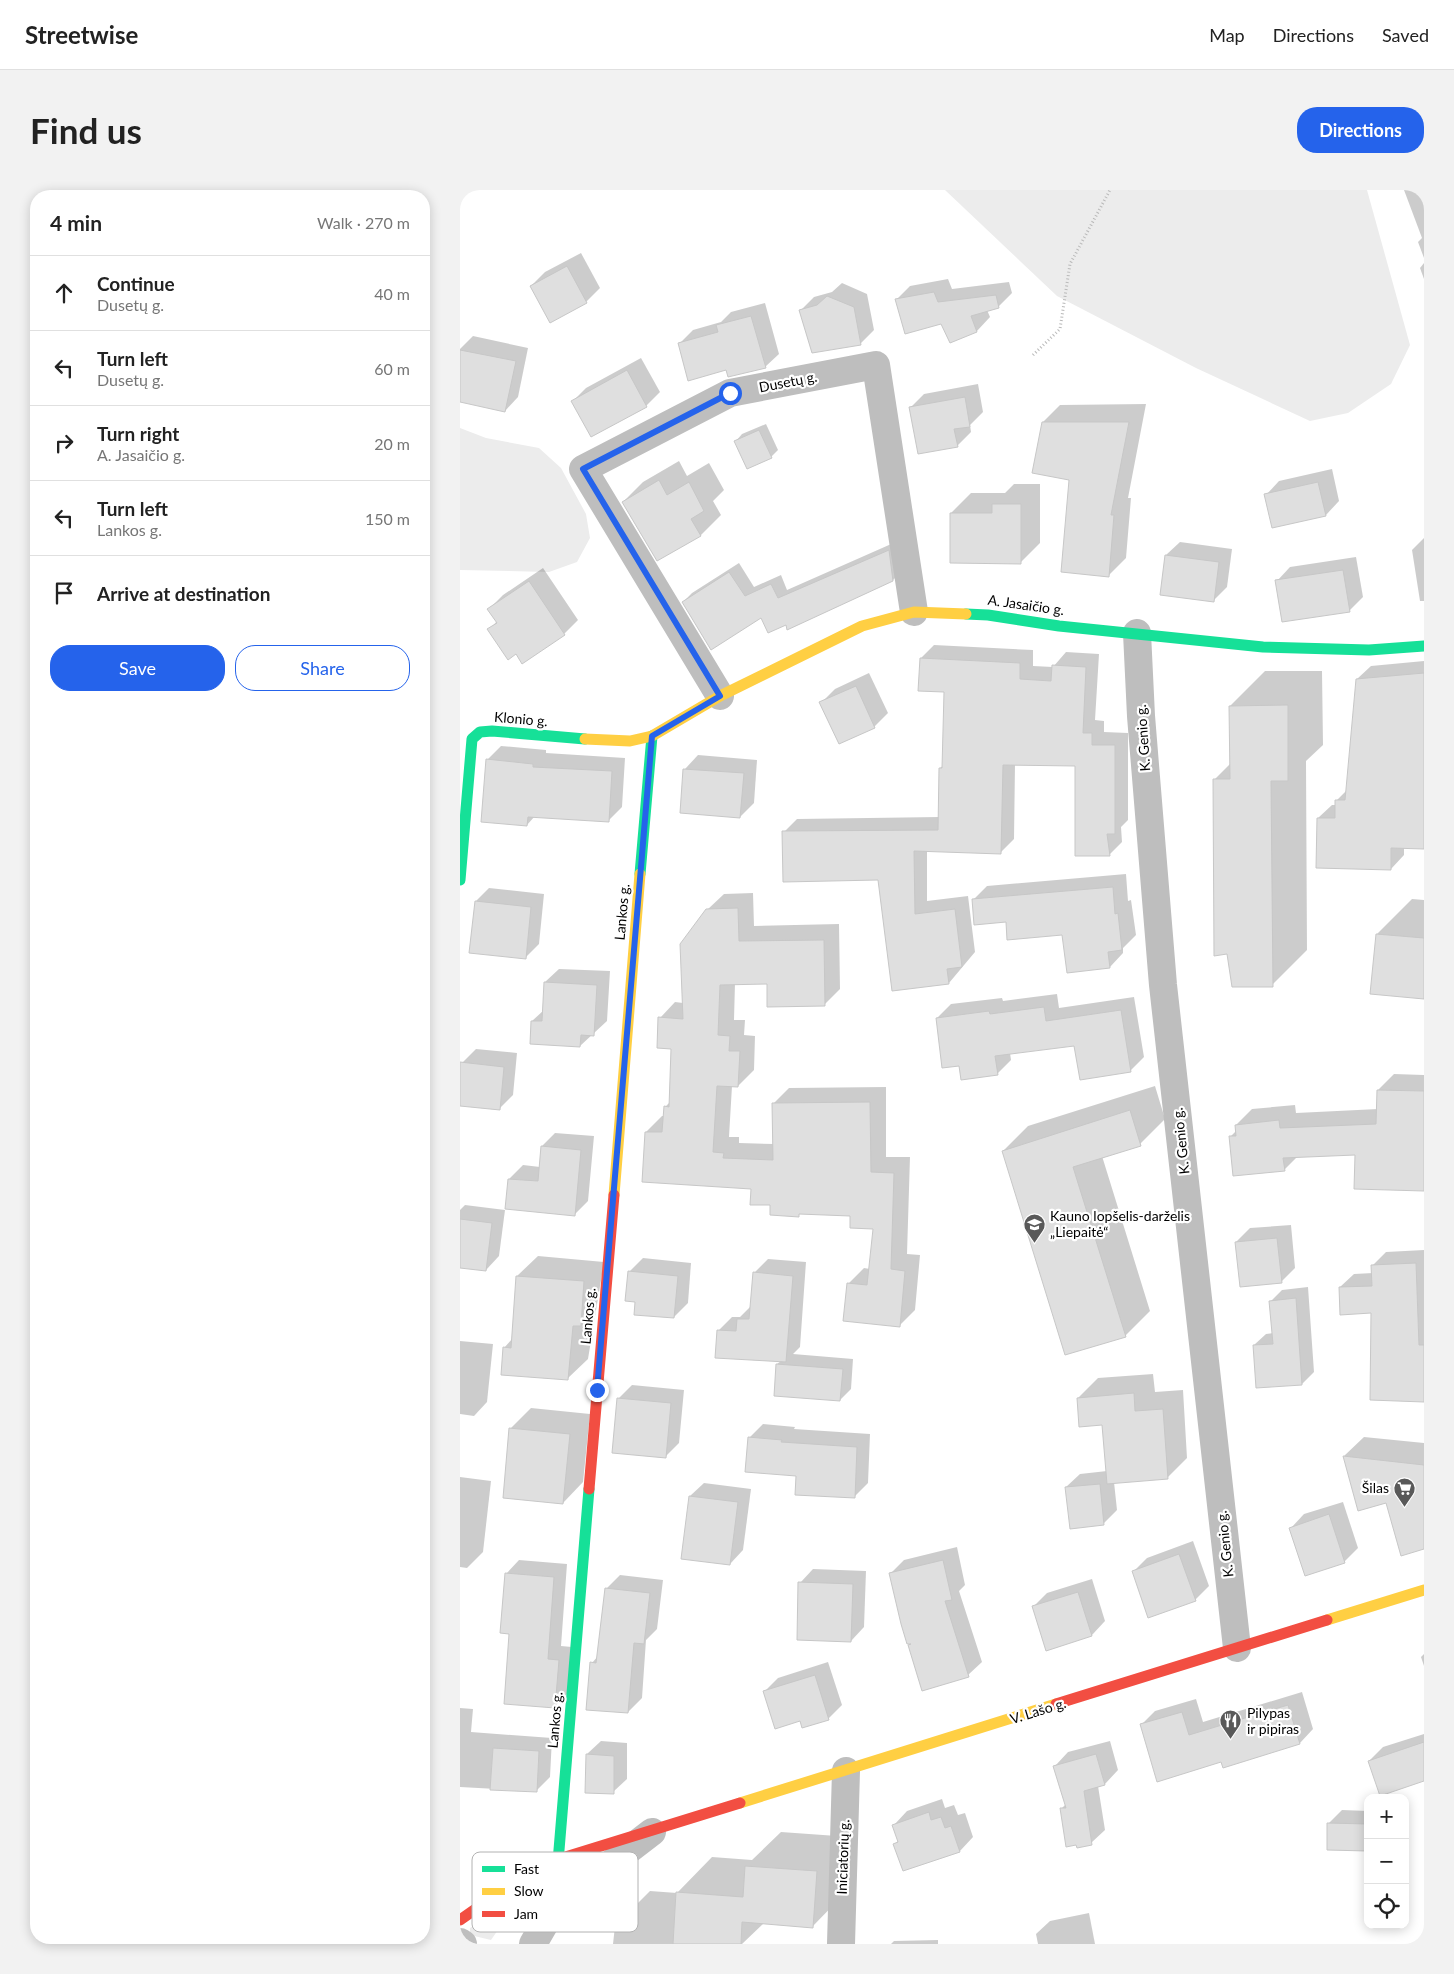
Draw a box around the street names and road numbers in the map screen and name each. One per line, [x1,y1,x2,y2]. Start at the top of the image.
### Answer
street label: Dusetų g. [757,368,818,395]
street label: A. Jasaičio g. [987,591,1065,618]
street label: K. Genio g. [1132,704,1153,772]
street label: Klonio g. [494,708,549,729]
street label: Lankos g. [611,883,632,941]
street label: K. Genio g. [1169,1107,1192,1175]
street label: Lankos g. [577,1287,598,1345]
street label: K. Genio g. [1213,1510,1236,1578]
street label: Lankos g. [544,1691,565,1749]
street label: V. Lašo g. [1008,1694,1068,1727]
street label: Iniciatorių g. [833,1819,852,1895]

